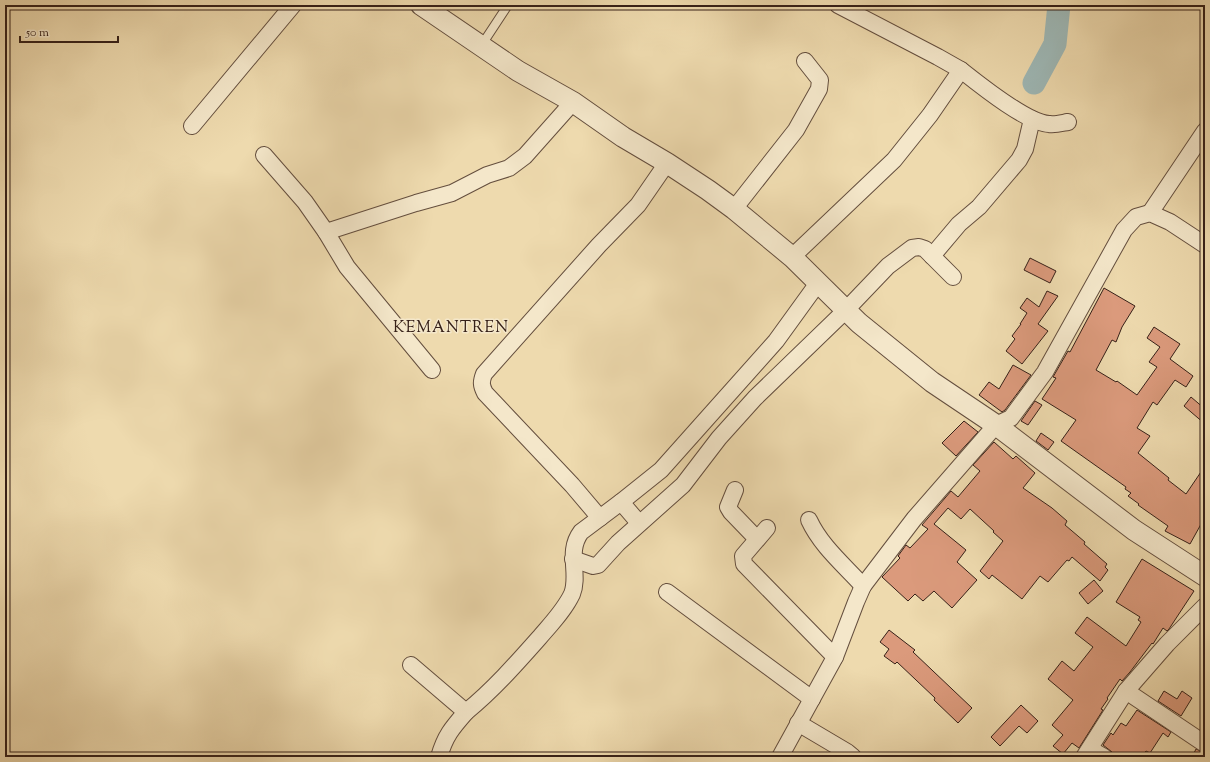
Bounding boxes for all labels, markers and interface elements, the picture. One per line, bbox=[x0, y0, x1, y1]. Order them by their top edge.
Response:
scale bar bbox=[20, 18, 118, 44]
text: 50 m bbox=[25, 24, 49, 42]
district label: KEMANTREN bbox=[393, 317, 509, 340]

